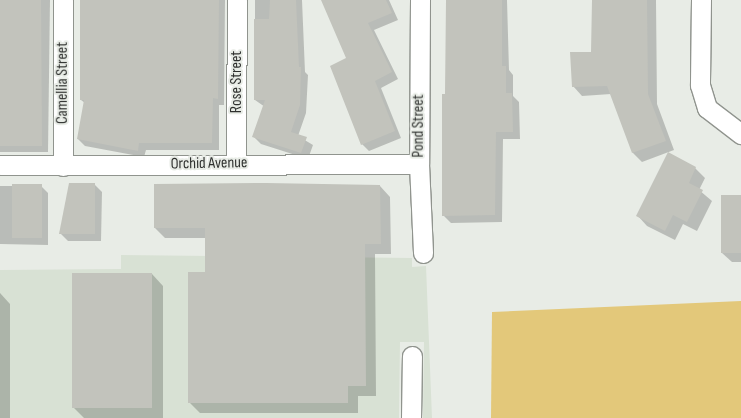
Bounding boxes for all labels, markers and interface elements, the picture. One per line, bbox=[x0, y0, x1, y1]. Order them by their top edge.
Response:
street label: Camellia Street bbox=[53, 42, 73, 124]
street label: Rose Street bbox=[227, 51, 247, 113]
street label: Pond Street bbox=[409, 94, 429, 158]
street label: Orchid Avenue bbox=[170, 154, 248, 174]

